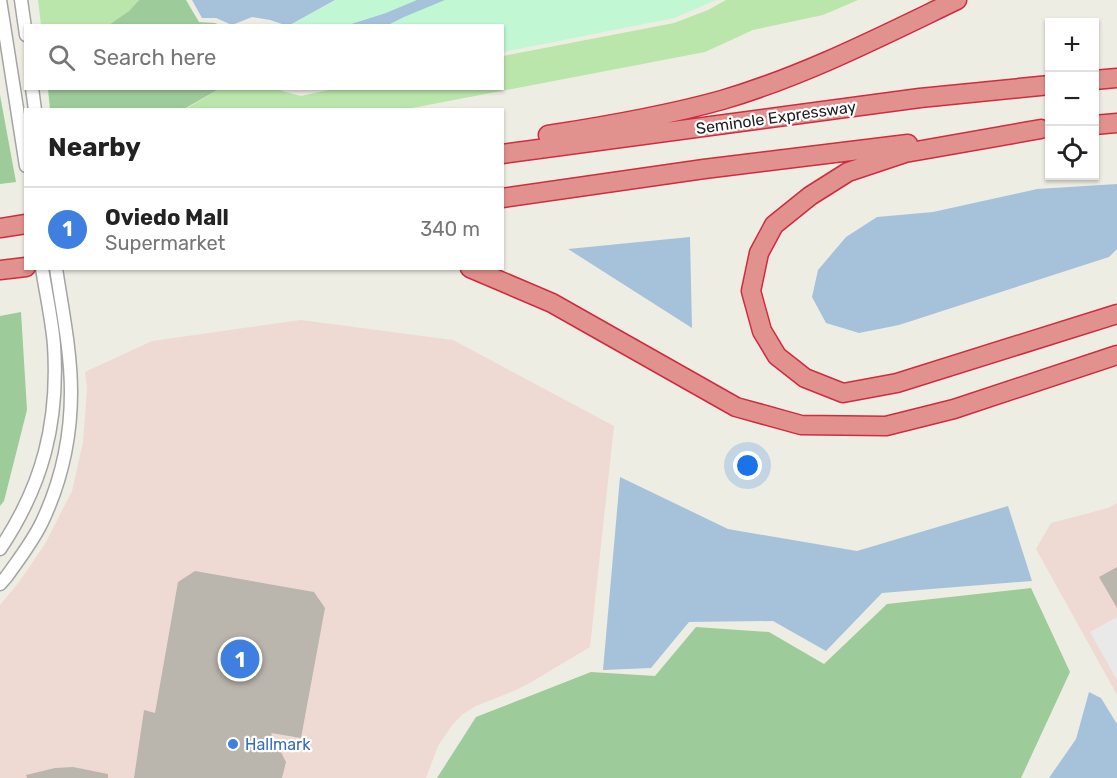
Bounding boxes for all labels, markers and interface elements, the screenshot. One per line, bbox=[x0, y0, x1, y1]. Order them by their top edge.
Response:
map controls bbox=[1045, 18, 1099, 180]
button: + bbox=[1045, 18, 1099, 72]
search box bbox=[24, 24, 504, 90]
icon: search bbox=[45, 41, 78, 74]
text: Search here bbox=[93, 44, 216, 71]
button: − bbox=[1045, 72, 1099, 126]
street label: Seminole Expressway bbox=[695, 97, 858, 138]
button: locate bbox=[1045, 126, 1099, 180]
text: Nearby bbox=[48, 132, 141, 163]
text: Oviedo Mall bbox=[105, 204, 229, 231]
text: 1 bbox=[63, 217, 72, 241]
text: 340 m bbox=[420, 217, 480, 241]
text: Supermarket bbox=[105, 231, 225, 255]
your location bbox=[733, 451, 762, 480]
pin: 1 bbox=[220, 636, 260, 682]
place label: Hallmark bbox=[245, 735, 311, 754]
marker: Hallmark bbox=[226, 737, 240, 751]

